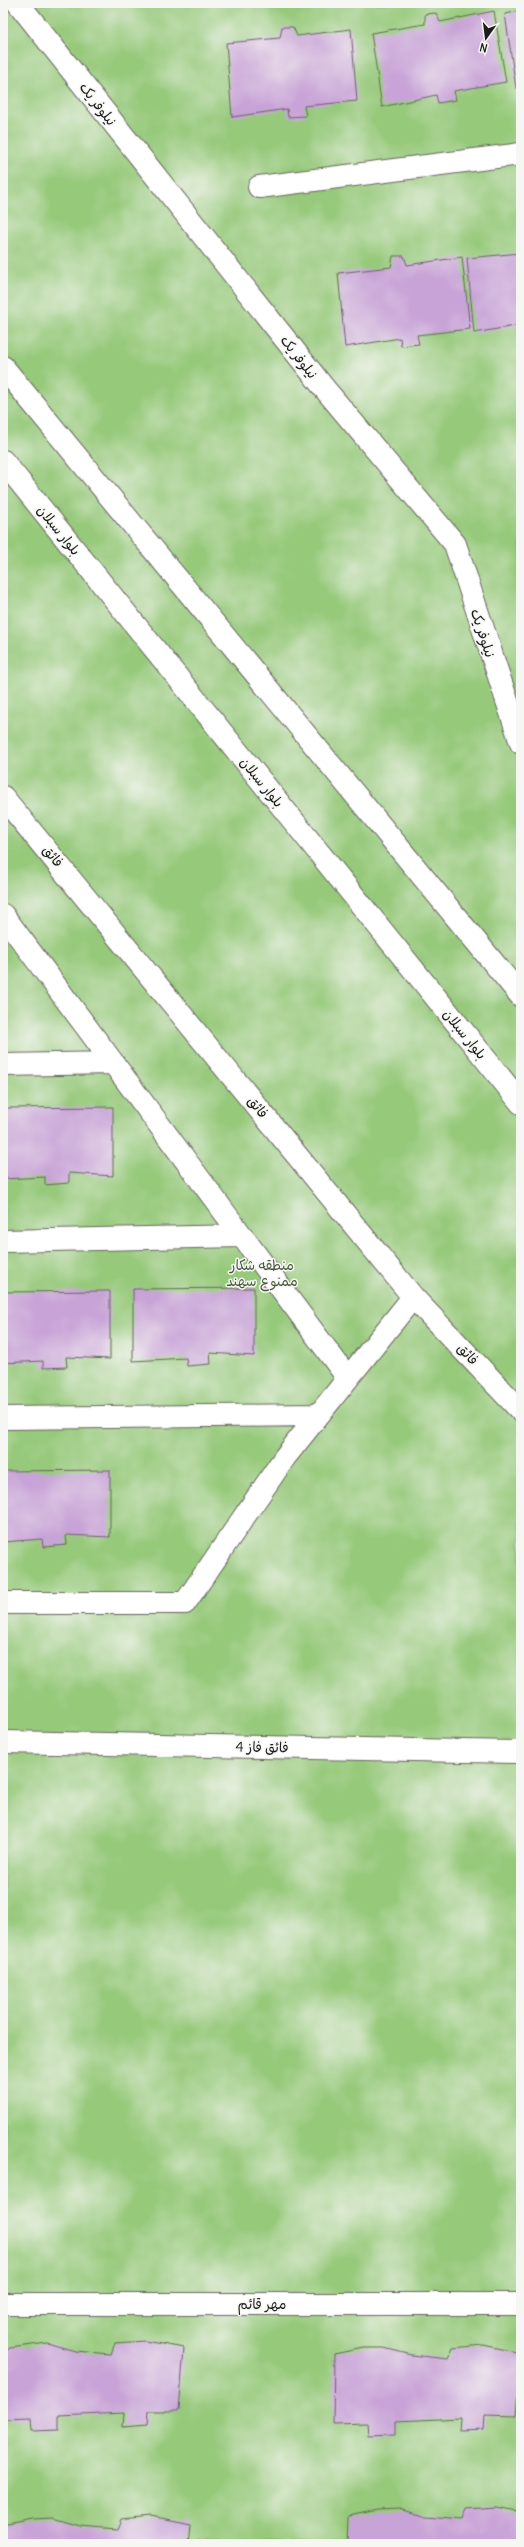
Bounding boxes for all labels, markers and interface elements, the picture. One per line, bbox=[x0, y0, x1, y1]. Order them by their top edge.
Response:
north arrow bbox=[466, 18, 506, 58]
text: N bbox=[478, 40, 489, 55]
street label: نیلوفر یک bbox=[75, 79, 121, 130]
street label: نیلوفر یک bbox=[276, 332, 322, 383]
street label: بلوار سبلان bbox=[33, 501, 85, 559]
street label: نیلوفر یک bbox=[466, 606, 499, 660]
street label: بلوار سبلان bbox=[236, 753, 288, 811]
street label: فائق bbox=[39, 841, 67, 871]
street label: بلوار سبلان bbox=[439, 1005, 491, 1063]
street label: فائق bbox=[244, 1092, 272, 1122]
park label: منطقه شکار ممنوع سهند bbox=[226, 1256, 298, 1292]
street label: فائق bbox=[453, 1339, 483, 1369]
street label: فائق فاز 4 bbox=[235, 1738, 289, 1756]
street label: مهر قائم bbox=[237, 2295, 287, 2315]

